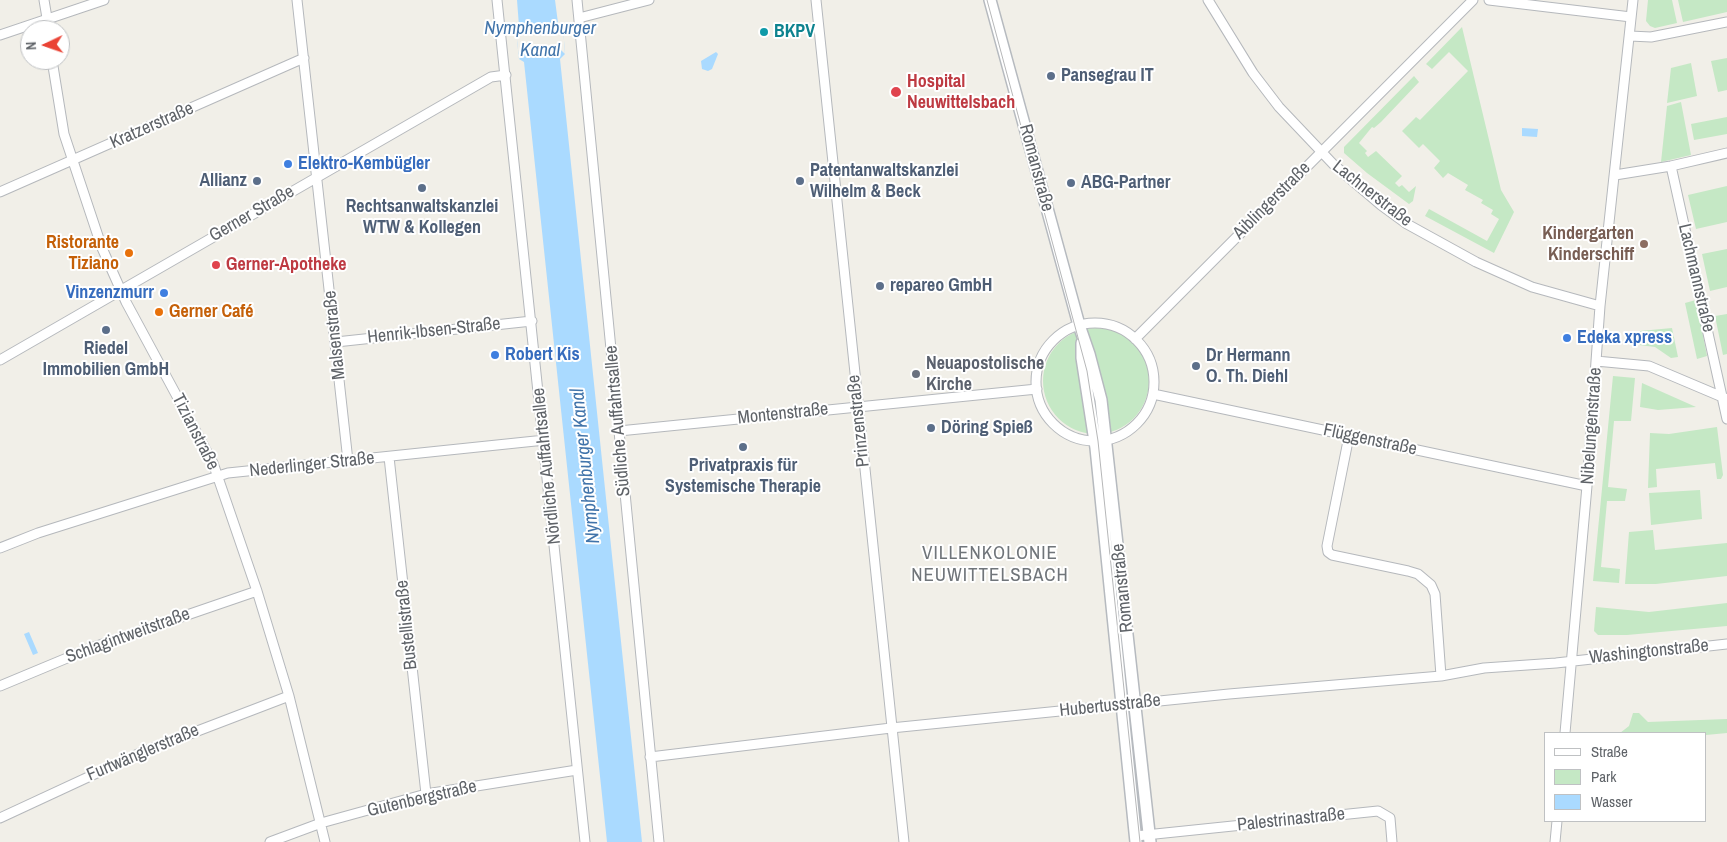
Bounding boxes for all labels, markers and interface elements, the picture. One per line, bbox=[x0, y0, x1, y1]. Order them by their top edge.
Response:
water label: Nymphenburger Kanal bbox=[484, 18, 596, 62]
north arrow bbox=[20, 20, 70, 70]
place label: BKPV bbox=[774, 21, 815, 43]
marker: BKPV bbox=[758, 26, 770, 38]
text: N bbox=[22, 41, 40, 50]
place label: Pansegrau IT bbox=[1061, 65, 1154, 87]
marker: Pansegrau IT bbox=[1045, 70, 1057, 82]
place label: Hospital Neuwittelsbach bbox=[907, 71, 1015, 114]
marker: Hospital Neuwittelsbach bbox=[889, 85, 903, 99]
street label: Kratzerstraße bbox=[107, 98, 197, 154]
street label: Romanstraße bbox=[1014, 122, 1058, 214]
place label: Elektro-Kembügler bbox=[298, 153, 430, 175]
street label: Lachnerstraße bbox=[1328, 156, 1416, 232]
marker: Elektro-Kembügler bbox=[282, 158, 294, 170]
street label: Aiblingerstraße bbox=[1229, 158, 1315, 244]
place label: Patentanwaltskanzlei Wilhelm & Beck bbox=[810, 160, 958, 202]
place label: Allianz bbox=[199, 170, 247, 192]
place label: ABG-Partner bbox=[1081, 172, 1170, 194]
marker: Allianz bbox=[251, 175, 263, 187]
marker: Patentanwaltskanzlei Wilhelm & Beck bbox=[794, 175, 806, 187]
marker: ABG-Partner bbox=[1065, 177, 1077, 189]
street label: Gerner Straße bbox=[206, 181, 298, 247]
marker: Rechtsanwaltskanzlei WTW & Kollegen bbox=[416, 182, 428, 194]
place label: Rechtsanwaltskanzlei WTW & Kollegen bbox=[346, 196, 498, 238]
street label: Lachmannstraße bbox=[1673, 222, 1719, 334]
place label: Kindergarten Kinderschiff bbox=[1542, 223, 1634, 266]
place label: Ristorante Tiziano bbox=[46, 232, 119, 274]
marker: Kindergarten Kinderschiff bbox=[1638, 238, 1650, 250]
marker: Ristorante Tiziano bbox=[123, 247, 135, 259]
place label: Gerner-Apotheke bbox=[226, 254, 347, 276]
marker: Gerner-Apotheke bbox=[210, 259, 222, 271]
place label: repareo GmbH bbox=[890, 275, 993, 297]
marker: repareo GmbH bbox=[874, 280, 886, 292]
place label: Vinzenzmurr bbox=[66, 282, 154, 304]
marker: Vinzenzmurr bbox=[158, 287, 170, 299]
street label: Malsenstraße bbox=[320, 289, 350, 381]
place label: Gerner Café bbox=[169, 301, 253, 323]
marker: Gerner Café bbox=[153, 306, 165, 318]
street label: Henrik-Ibsen-Straße bbox=[366, 313, 502, 349]
marker: Riedel Immobilien GmbH bbox=[100, 324, 112, 336]
place label: Edeka xpress bbox=[1577, 327, 1672, 349]
marker: Edeka xpress bbox=[1561, 332, 1573, 344]
place label: Riedel Immobilien GmbH bbox=[43, 338, 169, 380]
place label: Robert Kis bbox=[505, 344, 580, 366]
street label: Südliche Auffahrtsallee bbox=[601, 345, 635, 497]
place label: Dr Hermann O. Th. Diehl bbox=[1206, 345, 1290, 388]
marker: Robert Kis bbox=[489, 349, 501, 361]
place label: Neuapostolische Kirche bbox=[926, 353, 1044, 396]
marker: Dr Hermann O. Th. Diehl bbox=[1190, 360, 1202, 372]
street label: Nibelungenstraße bbox=[1577, 367, 1607, 485]
marker: Neuapostolische Kirche bbox=[910, 368, 922, 380]
street label: Prinzenstraße bbox=[843, 374, 875, 468]
street label: Nördliche Auffahrtsallee bbox=[528, 387, 566, 545]
water label: Nymphenburger Kanal bbox=[567, 387, 605, 545]
street label: Tizianstraße bbox=[167, 390, 223, 474]
street label: Montenstraße bbox=[737, 398, 829, 430]
place label: Döring Spieß bbox=[941, 417, 1033, 439]
street label: Flüggenstraße bbox=[1321, 420, 1419, 460]
marker: Döring Spieß bbox=[925, 422, 937, 434]
marker: Privatpraxis für Systemische Therapie bbox=[737, 441, 749, 453]
street label: Nederlinger Straße bbox=[248, 448, 376, 482]
place label: Privatpraxis für Systemische Therapie bbox=[665, 455, 821, 498]
street label: Romanstraße bbox=[1108, 542, 1138, 634]
district label: VILLENKOLONIE NEUWITTELSBACH bbox=[909, 543, 1071, 587]
street label: Bustellistraße bbox=[392, 579, 422, 671]
street label: Schlagintweitstraße bbox=[63, 604, 193, 668]
street label: Washingtonstraße bbox=[1588, 635, 1710, 669]
street label: Hubertusstraße bbox=[1058, 690, 1162, 722]
street label: Furtwänglerstraße bbox=[84, 720, 202, 786]
legend bbox=[1544, 732, 1707, 822]
text: Straße bbox=[1591, 741, 1628, 762]
text: Park bbox=[1591, 766, 1616, 787]
street label: Gutenbergstraße bbox=[365, 776, 479, 822]
text: Wasser bbox=[1591, 791, 1632, 812]
street label: Palestrinastraße bbox=[1236, 804, 1346, 836]

